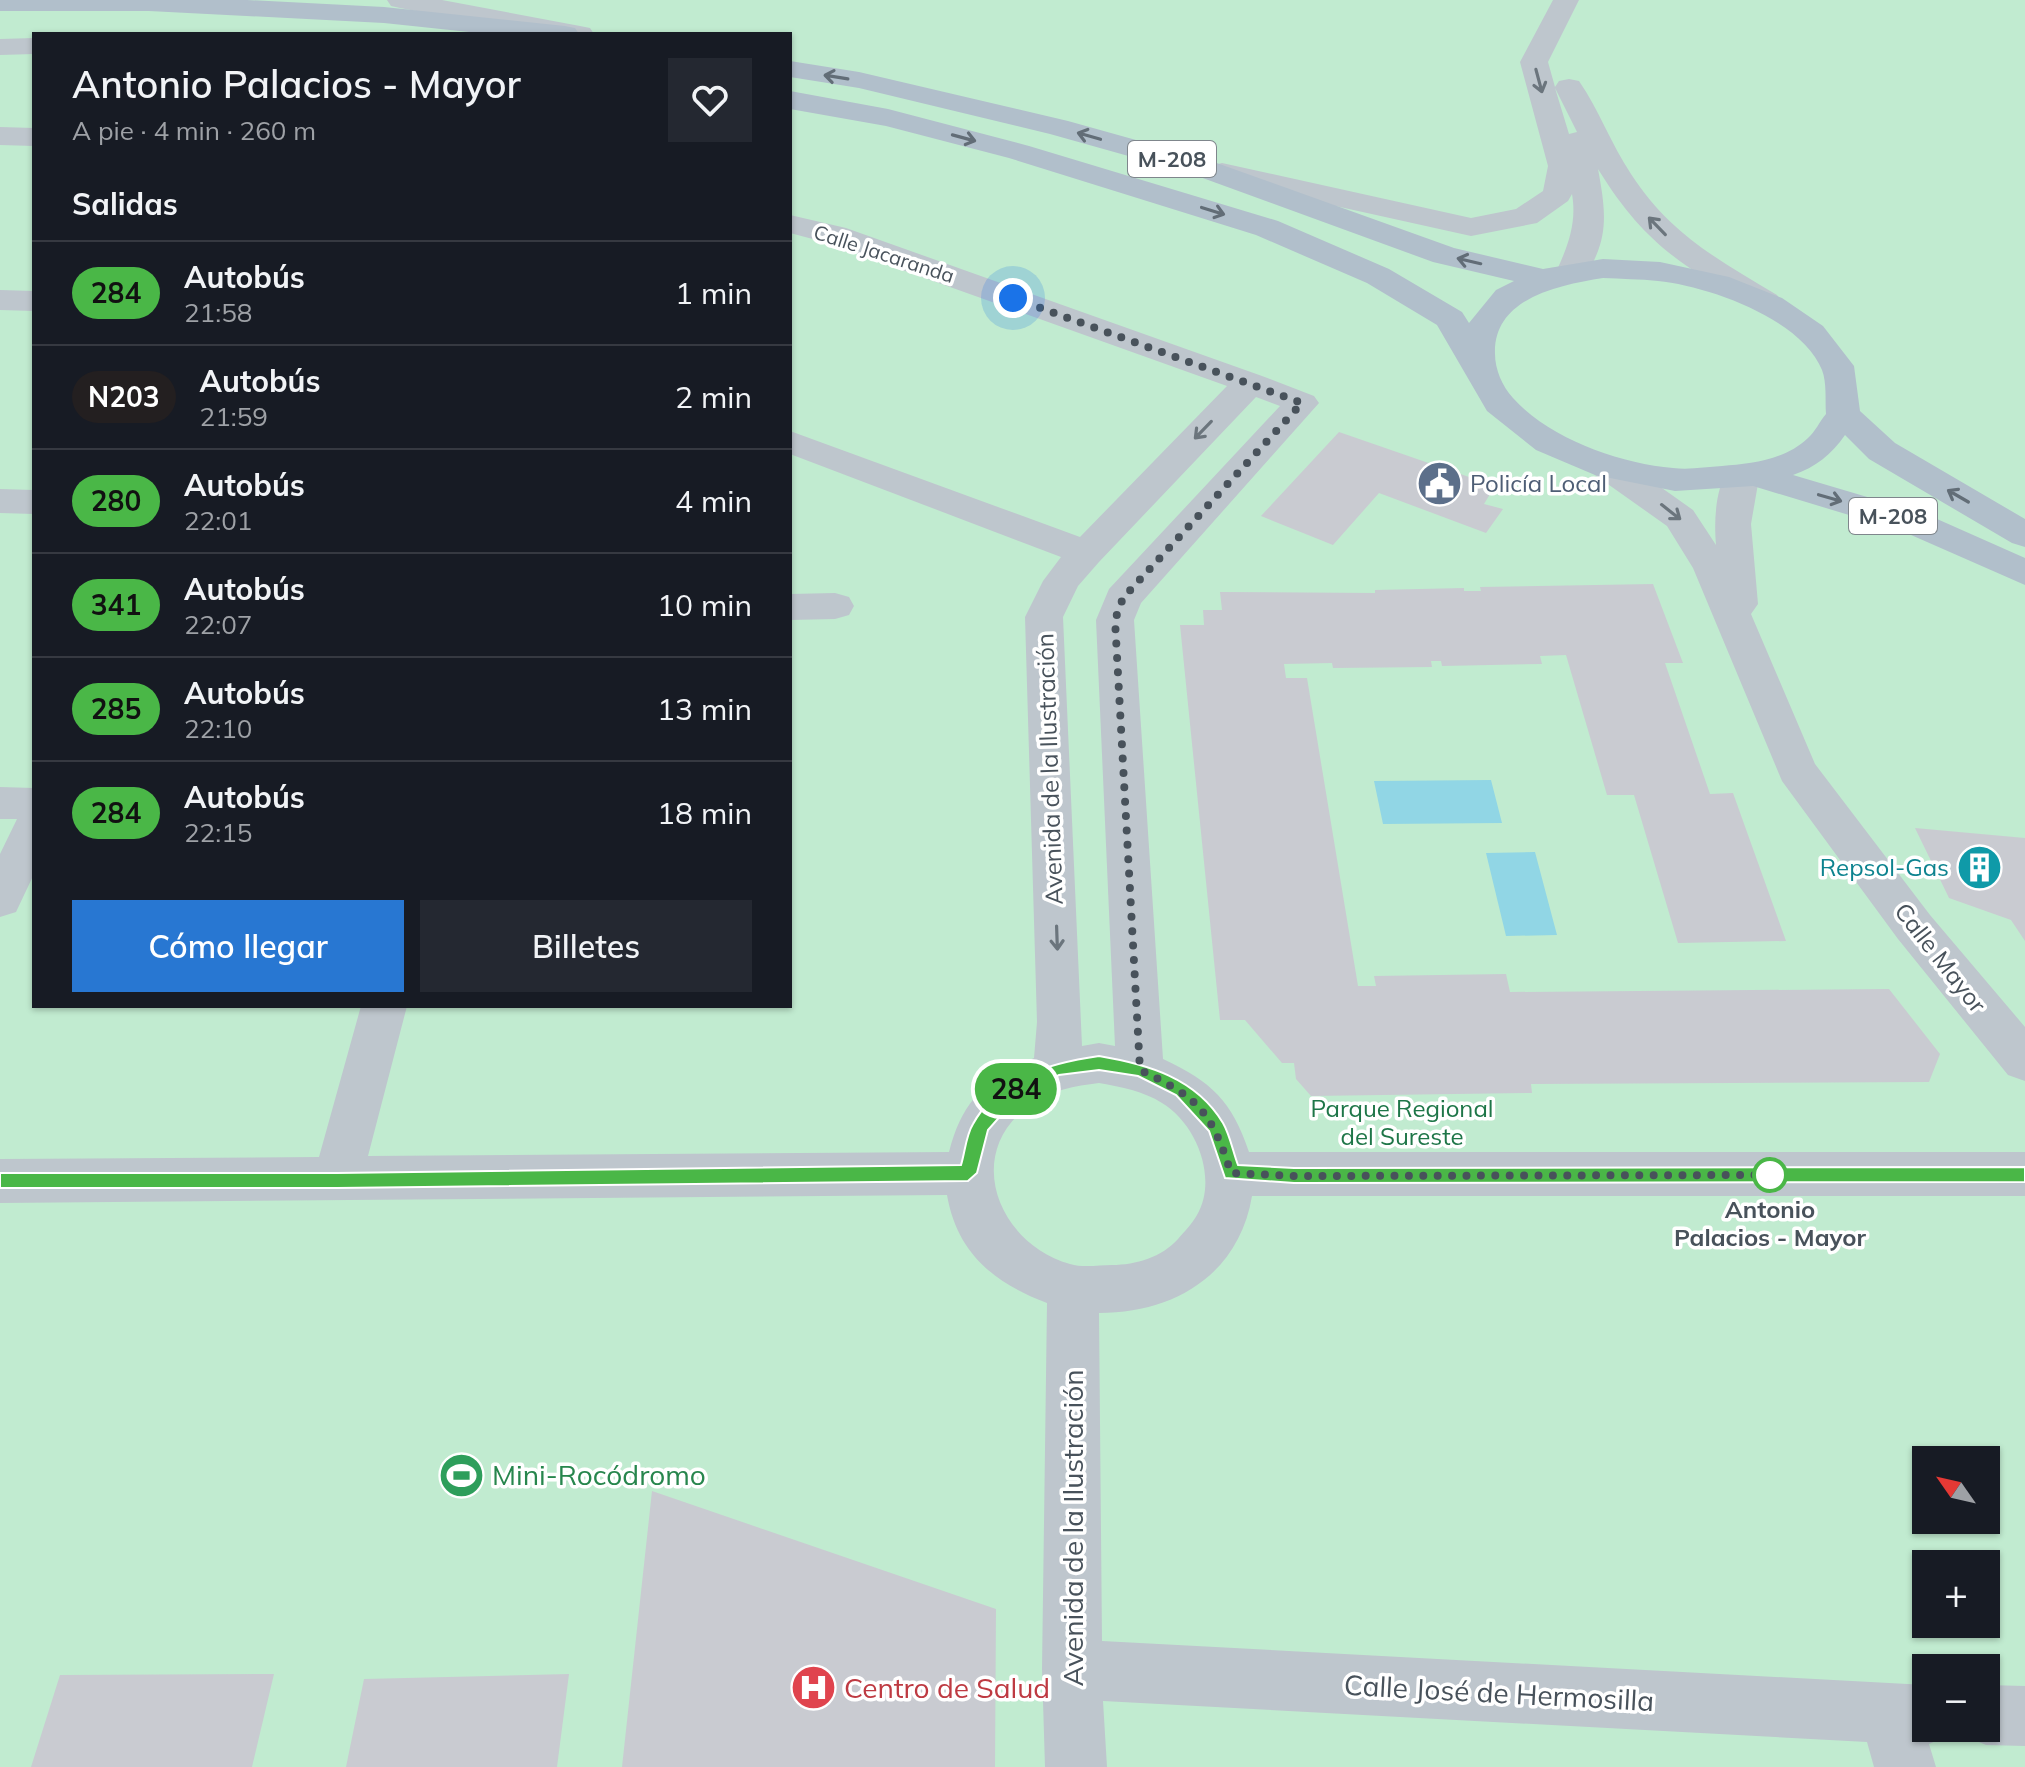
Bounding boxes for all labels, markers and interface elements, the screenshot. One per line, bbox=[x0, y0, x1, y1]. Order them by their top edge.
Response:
button: heart bbox=[668, 58, 752, 142]
text: Antonio Palacios - Mayor bbox=[72, 60, 521, 108]
one-way arrow bbox=[1533, 67, 1548, 93]
one-way arrow bbox=[824, 68, 849, 83]
text: A pie · 4 min · 260 m bbox=[72, 114, 316, 147]
one-way arrow bbox=[1077, 128, 1103, 143]
one-way arrow bbox=[950, 131, 976, 146]
road number: M-208 bbox=[1128, 141, 1216, 177]
text: Salidas bbox=[72, 185, 178, 223]
one-way arrow bbox=[1200, 204, 1226, 219]
one-way arrow bbox=[1648, 217, 1667, 236]
street label: Calle Jacaranda bbox=[811, 219, 958, 288]
one-way arrow bbox=[1456, 253, 1482, 268]
text: Autobús bbox=[184, 258, 305, 296]
text: 1 min bbox=[675, 274, 752, 312]
text: 284 bbox=[91, 275, 141, 310]
your location bbox=[993, 278, 1033, 318]
text: 21:58 bbox=[184, 296, 252, 329]
text: Autobús bbox=[200, 362, 320, 400]
text: 2 min bbox=[675, 378, 752, 416]
text: N203 bbox=[88, 379, 160, 414]
text: 21:59 bbox=[200, 400, 268, 433]
one-way arrow bbox=[1194, 420, 1213, 440]
public building icon: Policía Local bbox=[1415, 460, 1463, 508]
text: Autobús bbox=[184, 466, 305, 504]
place label: Policía Local bbox=[1470, 468, 1607, 498]
text: 4 min bbox=[675, 482, 752, 520]
text: 280 bbox=[91, 483, 141, 518]
one-way arrow bbox=[1947, 487, 1970, 503]
one-way arrow bbox=[1816, 491, 1842, 506]
road number: M-208 bbox=[1849, 498, 1937, 534]
text: 22:01 bbox=[184, 504, 252, 537]
one-way arrow bbox=[1660, 504, 1681, 521]
text: Autobús bbox=[184, 570, 305, 608]
text: 10 min bbox=[657, 586, 752, 624]
text: 341 bbox=[91, 587, 141, 622]
text: 22:07 bbox=[184, 608, 252, 641]
street label: Avenida de la Ilustración bbox=[1029, 633, 1069, 905]
text: Autobús bbox=[184, 674, 305, 712]
text: 13 min bbox=[657, 690, 752, 728]
text: 285 bbox=[91, 691, 141, 726]
text: 22:10 bbox=[184, 712, 252, 745]
text: Autobús bbox=[184, 778, 305, 816]
text: 18 min bbox=[657, 794, 752, 832]
text: 284 bbox=[91, 795, 141, 830]
text: 22:15 bbox=[184, 816, 252, 849]
building icon: Repsol-Gas bbox=[1956, 844, 2004, 892]
place label: Repsol-Gas bbox=[1820, 852, 1949, 882]
street label: Calle Mayor bbox=[1889, 897, 1993, 1018]
button: Cómo llegar bbox=[72, 900, 404, 992]
button: Billetes bbox=[420, 900, 752, 992]
one-way arrow bbox=[1049, 924, 1064, 951]
line badge: 284 bbox=[970, 1063, 1062, 1115]
text: 284 bbox=[991, 1071, 1041, 1106]
park label: Parque Regional del Sureste bbox=[1310, 1093, 1494, 1151]
marker: Antonio Palacios - Mayor bbox=[1753, 1158, 1787, 1192]
place label: Antonio Palacios - Mayor bbox=[1674, 1194, 1866, 1252]
street label: Avenida de la Ilustración bbox=[1055, 1369, 1090, 1687]
north arrow bbox=[1912, 1446, 2000, 1534]
map controls bbox=[1912, 1446, 2000, 1742]
sports icon: Mini-Rocódromo bbox=[437, 1451, 485, 1499]
place label: Mini-Rocódromo bbox=[492, 1457, 706, 1492]
button: + bbox=[1912, 1550, 2000, 1638]
button: − bbox=[1912, 1654, 2000, 1742]
hospital icon: Centro de Salud bbox=[789, 1664, 837, 1712]
street label: Calle José de Hermosilla bbox=[1343, 1667, 1655, 1718]
place label: Centro de Salud bbox=[844, 1670, 1050, 1705]

